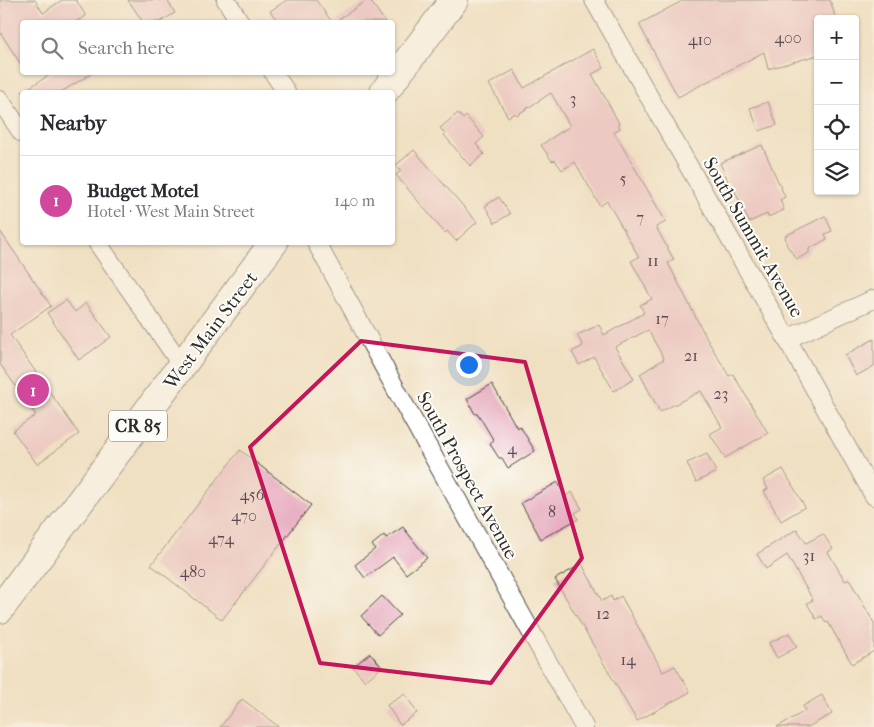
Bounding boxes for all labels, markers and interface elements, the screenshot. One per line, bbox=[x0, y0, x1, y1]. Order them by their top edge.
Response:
map controls bbox=[814, 15, 859, 195]
button: + bbox=[814, 15, 859, 60]
search box bbox=[20, 20, 395, 75]
house number: 400 bbox=[774, 28, 802, 47]
house number: 410 bbox=[688, 30, 712, 49]
icon: search bbox=[38, 34, 66, 62]
text: Search here bbox=[78, 37, 174, 59]
button: − bbox=[814, 60, 859, 105]
house number: 3 bbox=[570, 89, 576, 108]
button: locate bbox=[814, 105, 859, 150]
text: Nearby bbox=[40, 111, 106, 135]
button: layers bbox=[814, 150, 859, 195]
street label: South Summit Avenue bbox=[698, 154, 808, 321]
house number: 5 bbox=[620, 169, 627, 188]
text: Budget Motel bbox=[87, 180, 199, 202]
text: 1 bbox=[53, 191, 59, 210]
text: 140 m bbox=[334, 191, 375, 210]
text: Hotel · West Main Street bbox=[87, 202, 255, 221]
house number: 7 bbox=[636, 208, 644, 227]
house number: 11 bbox=[647, 251, 659, 270]
street label: West Main Street bbox=[159, 267, 262, 395]
house number: 17 bbox=[655, 309, 669, 328]
house number: 21 bbox=[684, 346, 698, 365]
your location bbox=[456, 352, 482, 378]
pin: 1 bbox=[17, 371, 49, 409]
house number: 23 bbox=[714, 384, 728, 403]
street label: South Prospect Avenue bbox=[412, 388, 522, 563]
road number: CR 85 bbox=[109, 411, 167, 442]
house number: 4 bbox=[507, 439, 517, 458]
house number: 456 bbox=[240, 485, 265, 504]
house number: 8 bbox=[548, 502, 556, 521]
house number: 470 bbox=[231, 506, 257, 525]
house number: 474 bbox=[208, 529, 234, 548]
house number: 31 bbox=[803, 546, 815, 565]
house number: 480 bbox=[180, 562, 206, 581]
house number: 12 bbox=[596, 604, 610, 623]
house number: 14 bbox=[620, 650, 636, 669]

